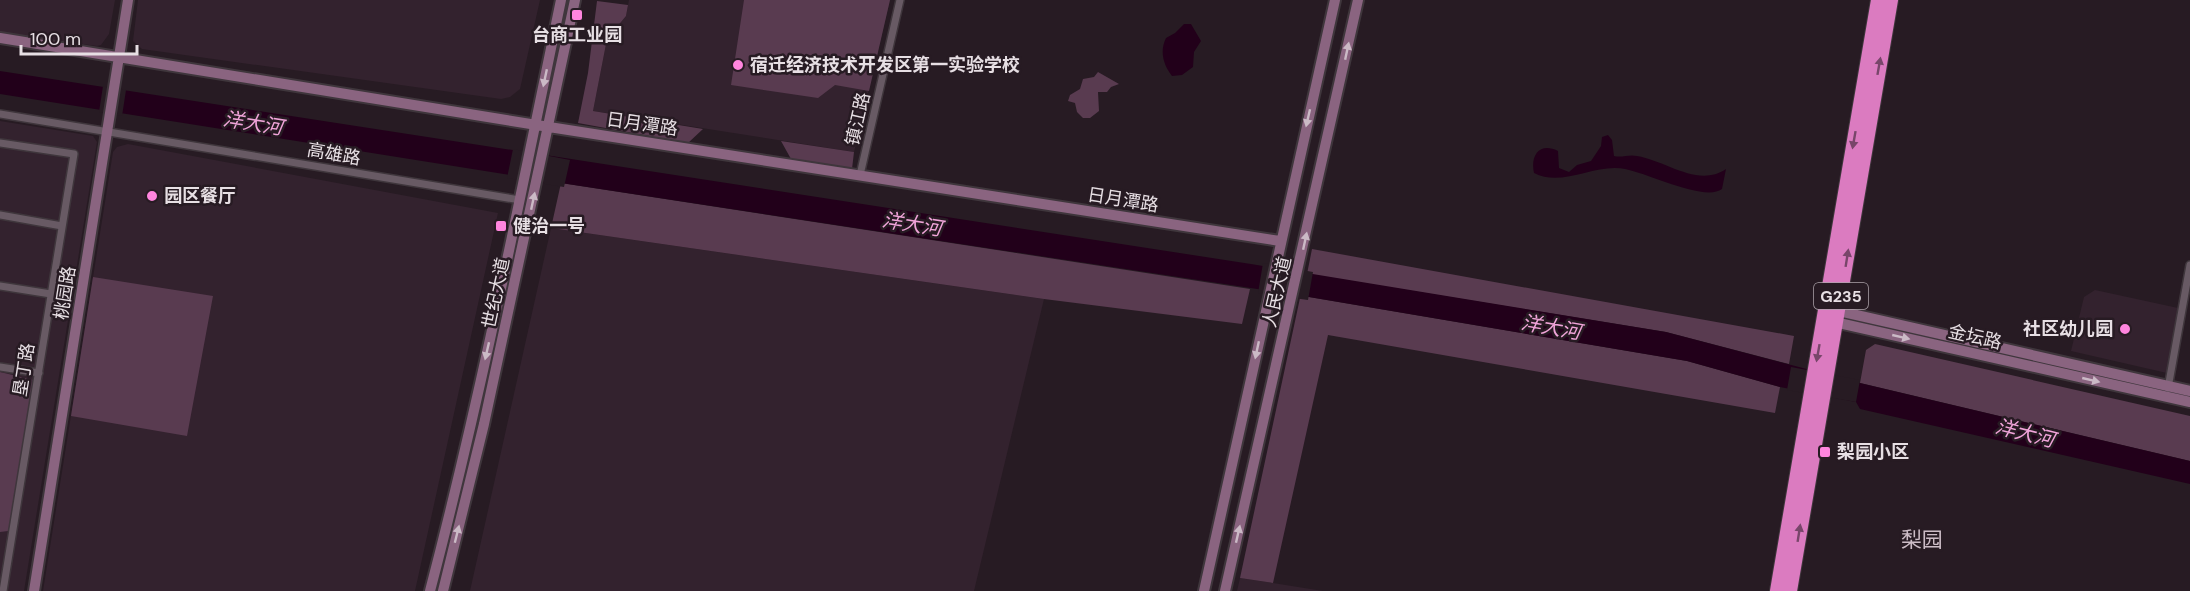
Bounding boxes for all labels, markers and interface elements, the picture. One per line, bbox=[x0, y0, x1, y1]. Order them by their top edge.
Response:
marker: 台商工业园 bbox=[570, 8, 584, 22]
scale bar bbox=[21, 18, 136, 56]
place label: 台商工业园 bbox=[532, 23, 622, 47]
text: 100 m bbox=[30, 27, 81, 51]
one-way arrow bbox=[1343, 41, 1352, 60]
place label: 宿迁经济技术开发区第一实验学校 bbox=[750, 53, 1020, 77]
one-way arrow bbox=[1875, 56, 1884, 75]
marker: 宿迁经济技术开发区第一实验学校 bbox=[731, 58, 745, 72]
one-way arrow bbox=[540, 69, 549, 88]
street label: 镇江路 bbox=[840, 90, 876, 148]
water label: 洋大河 bbox=[221, 105, 289, 141]
street label: 日月潭路 bbox=[605, 107, 679, 141]
one-way arrow bbox=[1303, 109, 1313, 128]
one-way arrow bbox=[1849, 131, 1858, 150]
street label: 高雄路 bbox=[305, 137, 363, 171]
street label: 日月潭路 bbox=[1086, 183, 1160, 217]
place label: 园区餐厅 bbox=[164, 184, 236, 208]
marker: 园区餐厅 bbox=[145, 189, 159, 203]
one-way arrow bbox=[529, 191, 538, 210]
water label: 洋大河 bbox=[880, 206, 948, 242]
place label: 健治一号 bbox=[513, 214, 585, 238]
marker: 健治一号 bbox=[494, 219, 508, 233]
one-way arrow bbox=[1300, 232, 1310, 251]
one-way arrow bbox=[1843, 249, 1852, 268]
street label: 人民大道 bbox=[1257, 254, 1297, 330]
street label: 世纪大道 bbox=[477, 255, 515, 331]
street label: 桃园路 bbox=[49, 264, 81, 322]
road number: G235 bbox=[1814, 283, 1868, 309]
water label: 洋大河 bbox=[1519, 309, 1587, 346]
place label: 社区幼儿园 bbox=[2023, 317, 2113, 341]
street label: 金坛路 bbox=[1946, 319, 2004, 355]
marker: 社区幼儿园 bbox=[2118, 322, 2132, 336]
one-way arrow bbox=[1892, 333, 1910, 343]
street label: 垦丁路 bbox=[8, 341, 40, 399]
one-way arrow bbox=[482, 341, 491, 360]
one-way arrow bbox=[1252, 341, 1261, 360]
one-way arrow bbox=[1813, 344, 1822, 363]
one-way arrow bbox=[2082, 375, 2101, 385]
water label: 洋大河 bbox=[1993, 413, 2061, 454]
place label: 梨园小区 bbox=[1837, 440, 1909, 464]
marker: 梨园小区 bbox=[1818, 445, 1832, 459]
one-way arrow bbox=[1795, 524, 1804, 543]
one-way arrow bbox=[452, 525, 462, 543]
one-way arrow bbox=[1234, 525, 1244, 543]
district label: 梨园 bbox=[1901, 526, 1943, 554]

